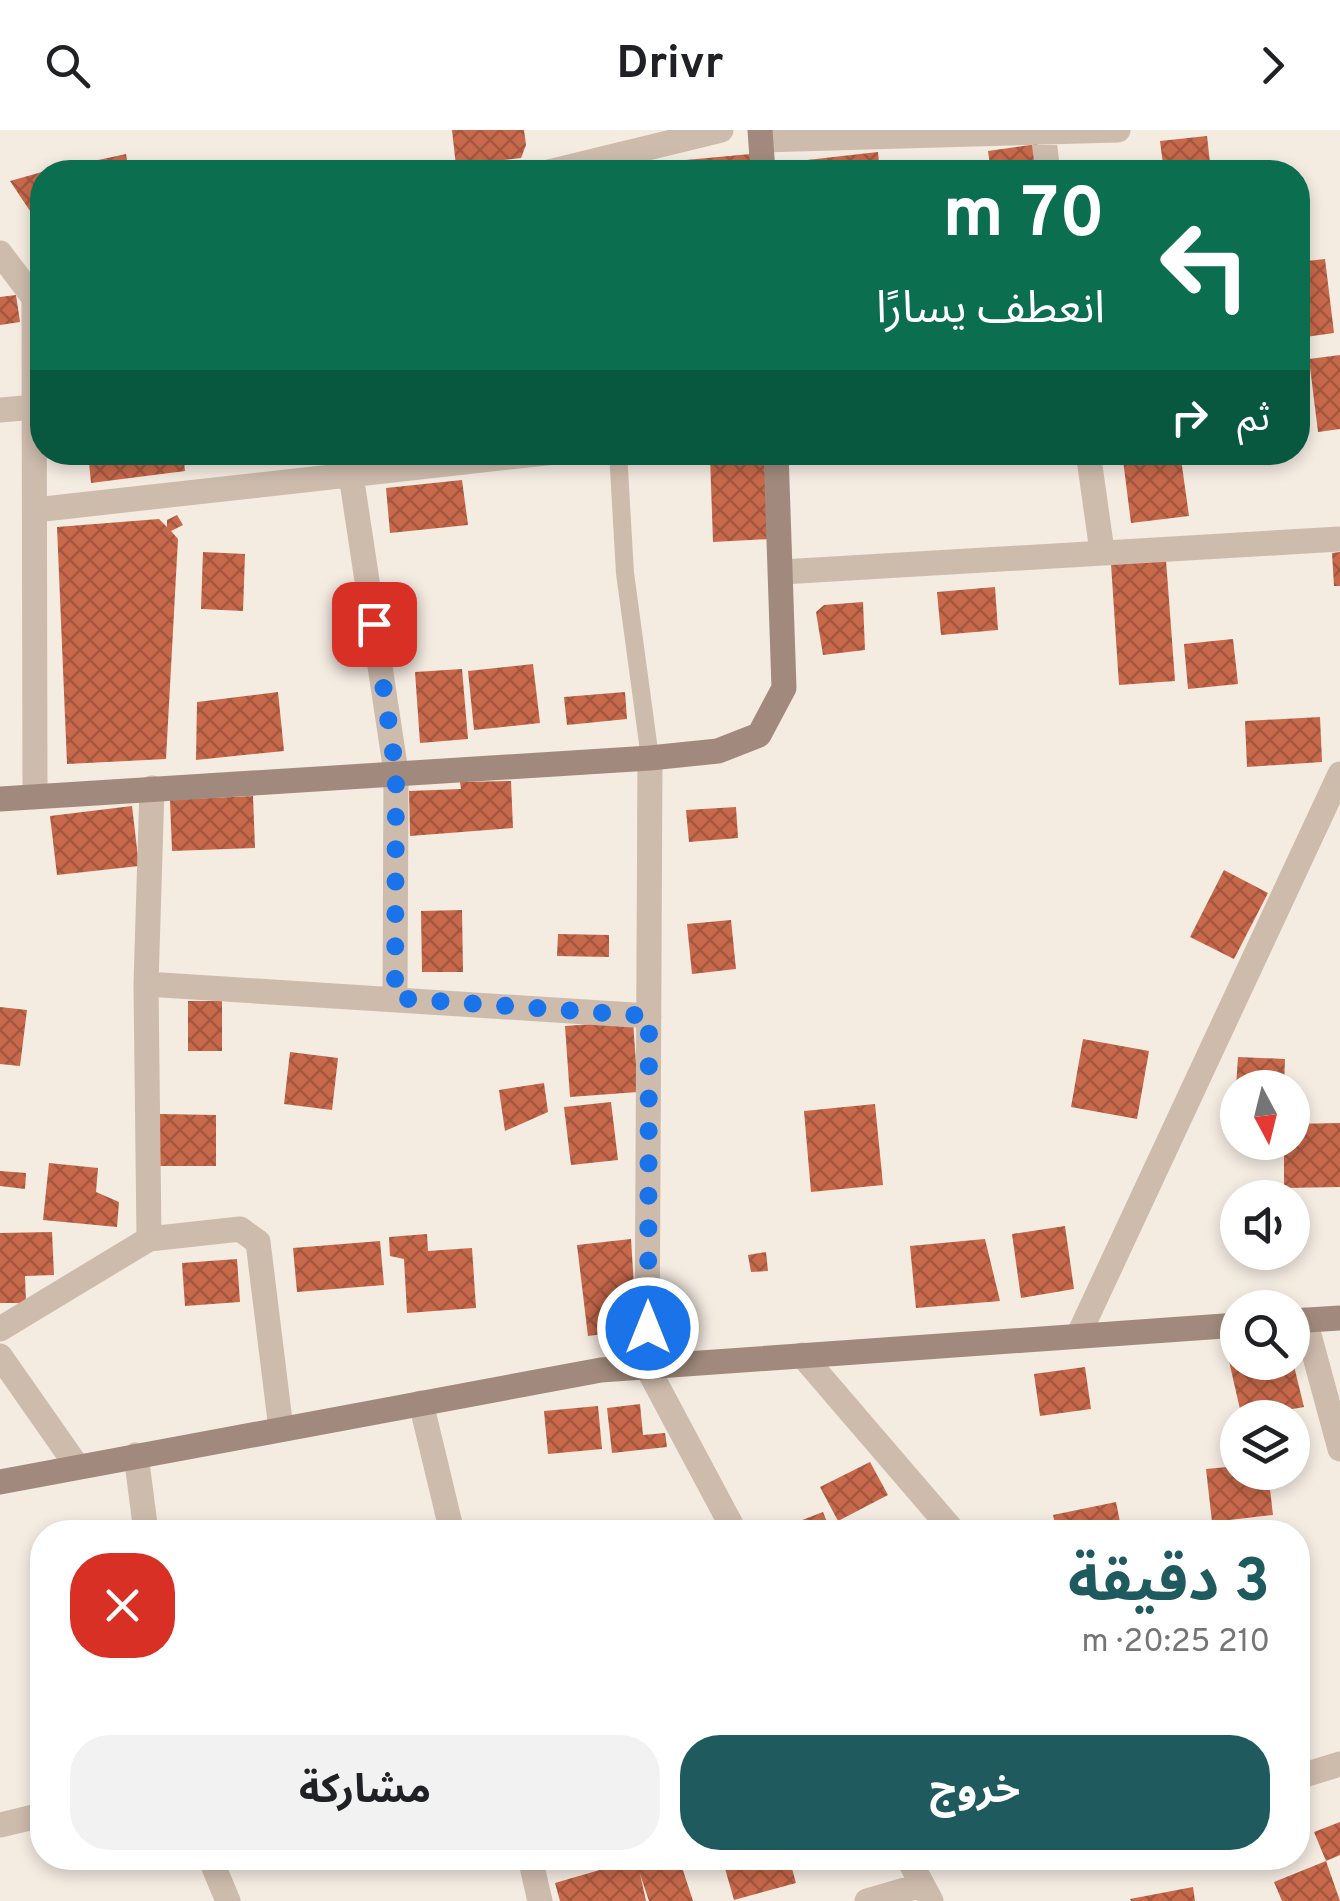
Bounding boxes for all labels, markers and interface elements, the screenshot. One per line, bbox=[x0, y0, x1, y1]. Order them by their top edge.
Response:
text: Drivr bbox=[616, 37, 724, 94]
icon: search bbox=[40, 38, 95, 93]
icon: forward bbox=[1245, 38, 1300, 93]
text: 70 m bbox=[942, 173, 1105, 262]
icon: left bbox=[1140, 200, 1270, 330]
text: انعطف يسارًا bbox=[876, 282, 1105, 339]
icon: right bbox=[1162, 390, 1217, 445]
text: ثم bbox=[1237, 396, 1270, 445]
pin bbox=[332, 582, 417, 667]
icon: arrive bbox=[347, 597, 402, 652]
north arrow bbox=[1220, 1070, 1310, 1160]
map controls bbox=[1220, 1070, 1310, 1490]
button: sound bbox=[1220, 1180, 1310, 1270]
position arrow bbox=[596, 1276, 700, 1380]
button: search bbox=[1220, 1290, 1310, 1380]
button: layers bbox=[1220, 1400, 1310, 1490]
text: 3 دقيقة bbox=[1068, 1547, 1270, 1623]
button: close bbox=[70, 1553, 175, 1658]
text: 210 m · 20:25 bbox=[1081, 1623, 1270, 1663]
button: مشاركة bbox=[70, 1735, 660, 1850]
button: خروج bbox=[680, 1735, 1270, 1850]

